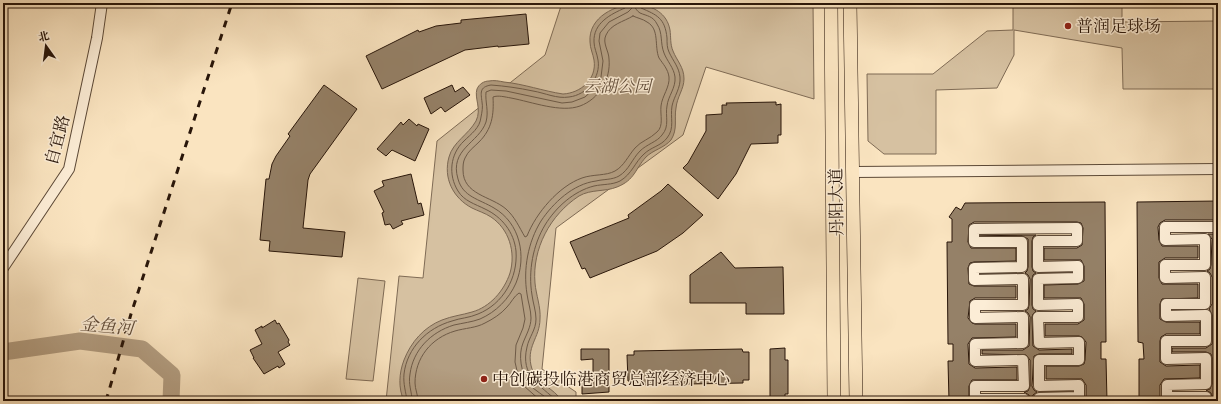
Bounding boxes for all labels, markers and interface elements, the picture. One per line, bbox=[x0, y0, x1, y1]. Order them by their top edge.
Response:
place label: 普润足球场 bbox=[1076, 15, 1161, 38]
marker: 普润足球场 bbox=[1063, 21, 1073, 31]
north arrow bbox=[26, 26, 66, 66]
text: 北 bbox=[37, 28, 51, 45]
park label: 云湖公园 bbox=[583, 75, 654, 98]
street label: 自宜路 bbox=[40, 113, 75, 168]
street label: 丹阳大道 bbox=[824, 168, 849, 236]
water label: 金鱼河 bbox=[79, 312, 138, 342]
place label: 中创碳投临港商贸总部经济中心 bbox=[492, 368, 730, 391]
marker: 中创碳投临港商贸总部经济中心 bbox=[479, 374, 489, 384]

